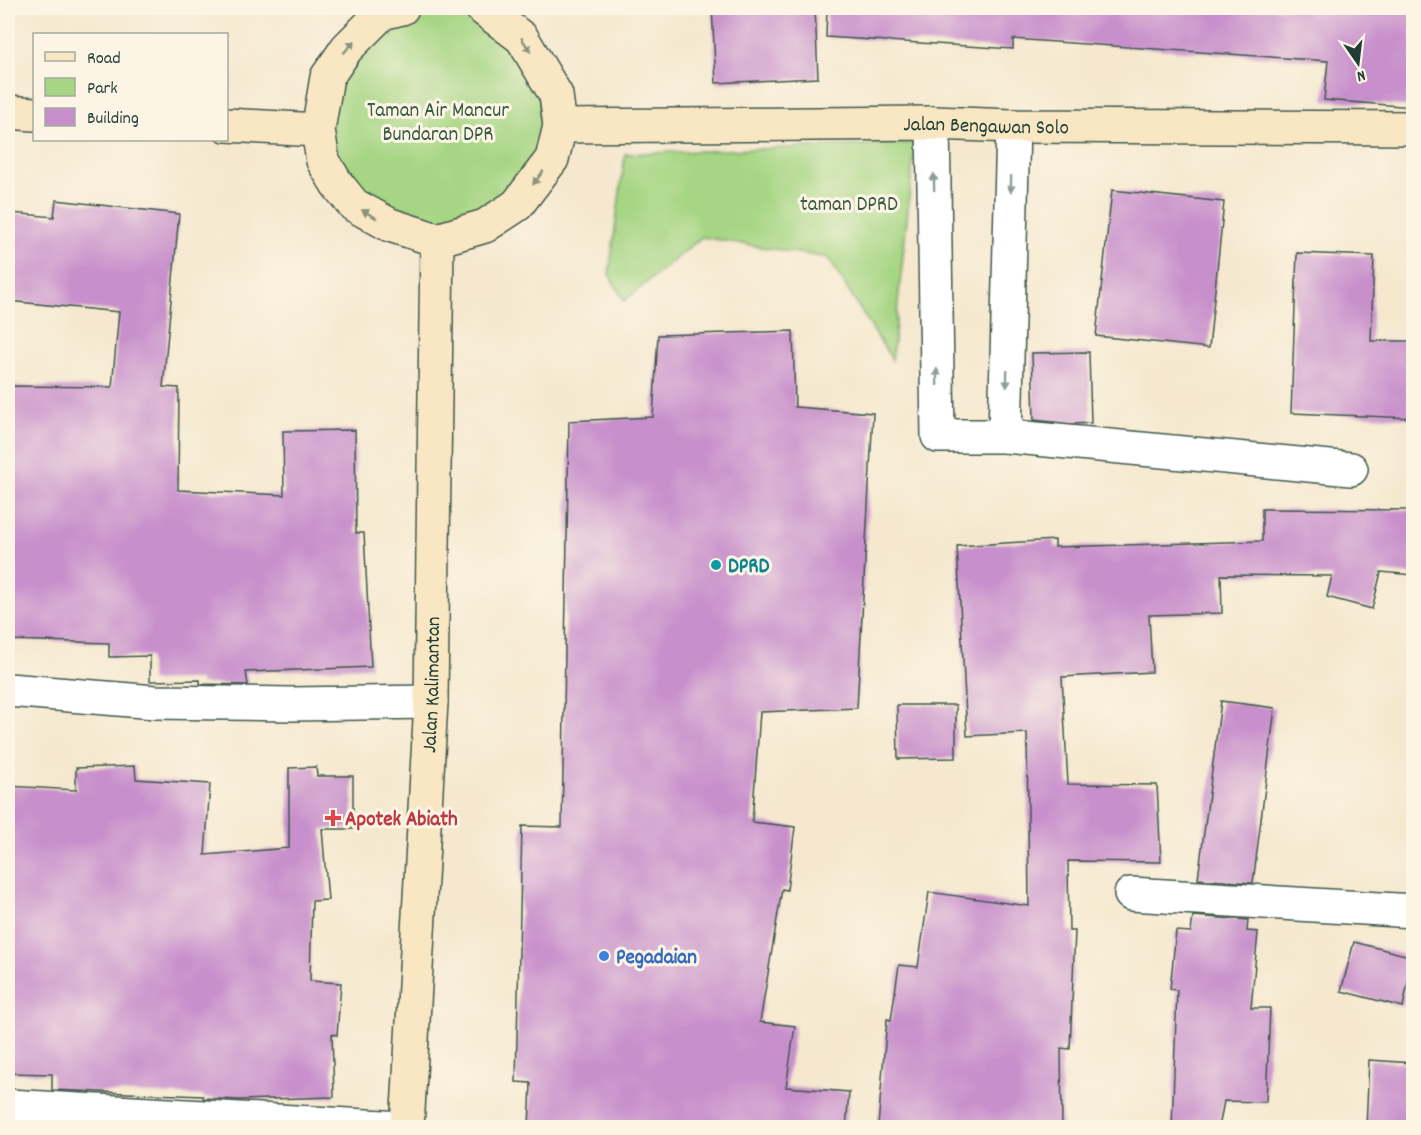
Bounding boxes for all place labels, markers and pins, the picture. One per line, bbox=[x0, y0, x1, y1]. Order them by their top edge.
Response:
place label: DPRD bbox=[728, 553, 770, 583]
marker: DPRD bbox=[709, 558, 723, 572]
place label: Apotek Abiath bbox=[345, 806, 458, 836]
marker: Apotek Abiath bbox=[326, 811, 340, 825]
place label: Pegadaian bbox=[616, 944, 697, 974]
marker: Pegadaian bbox=[597, 949, 611, 963]

